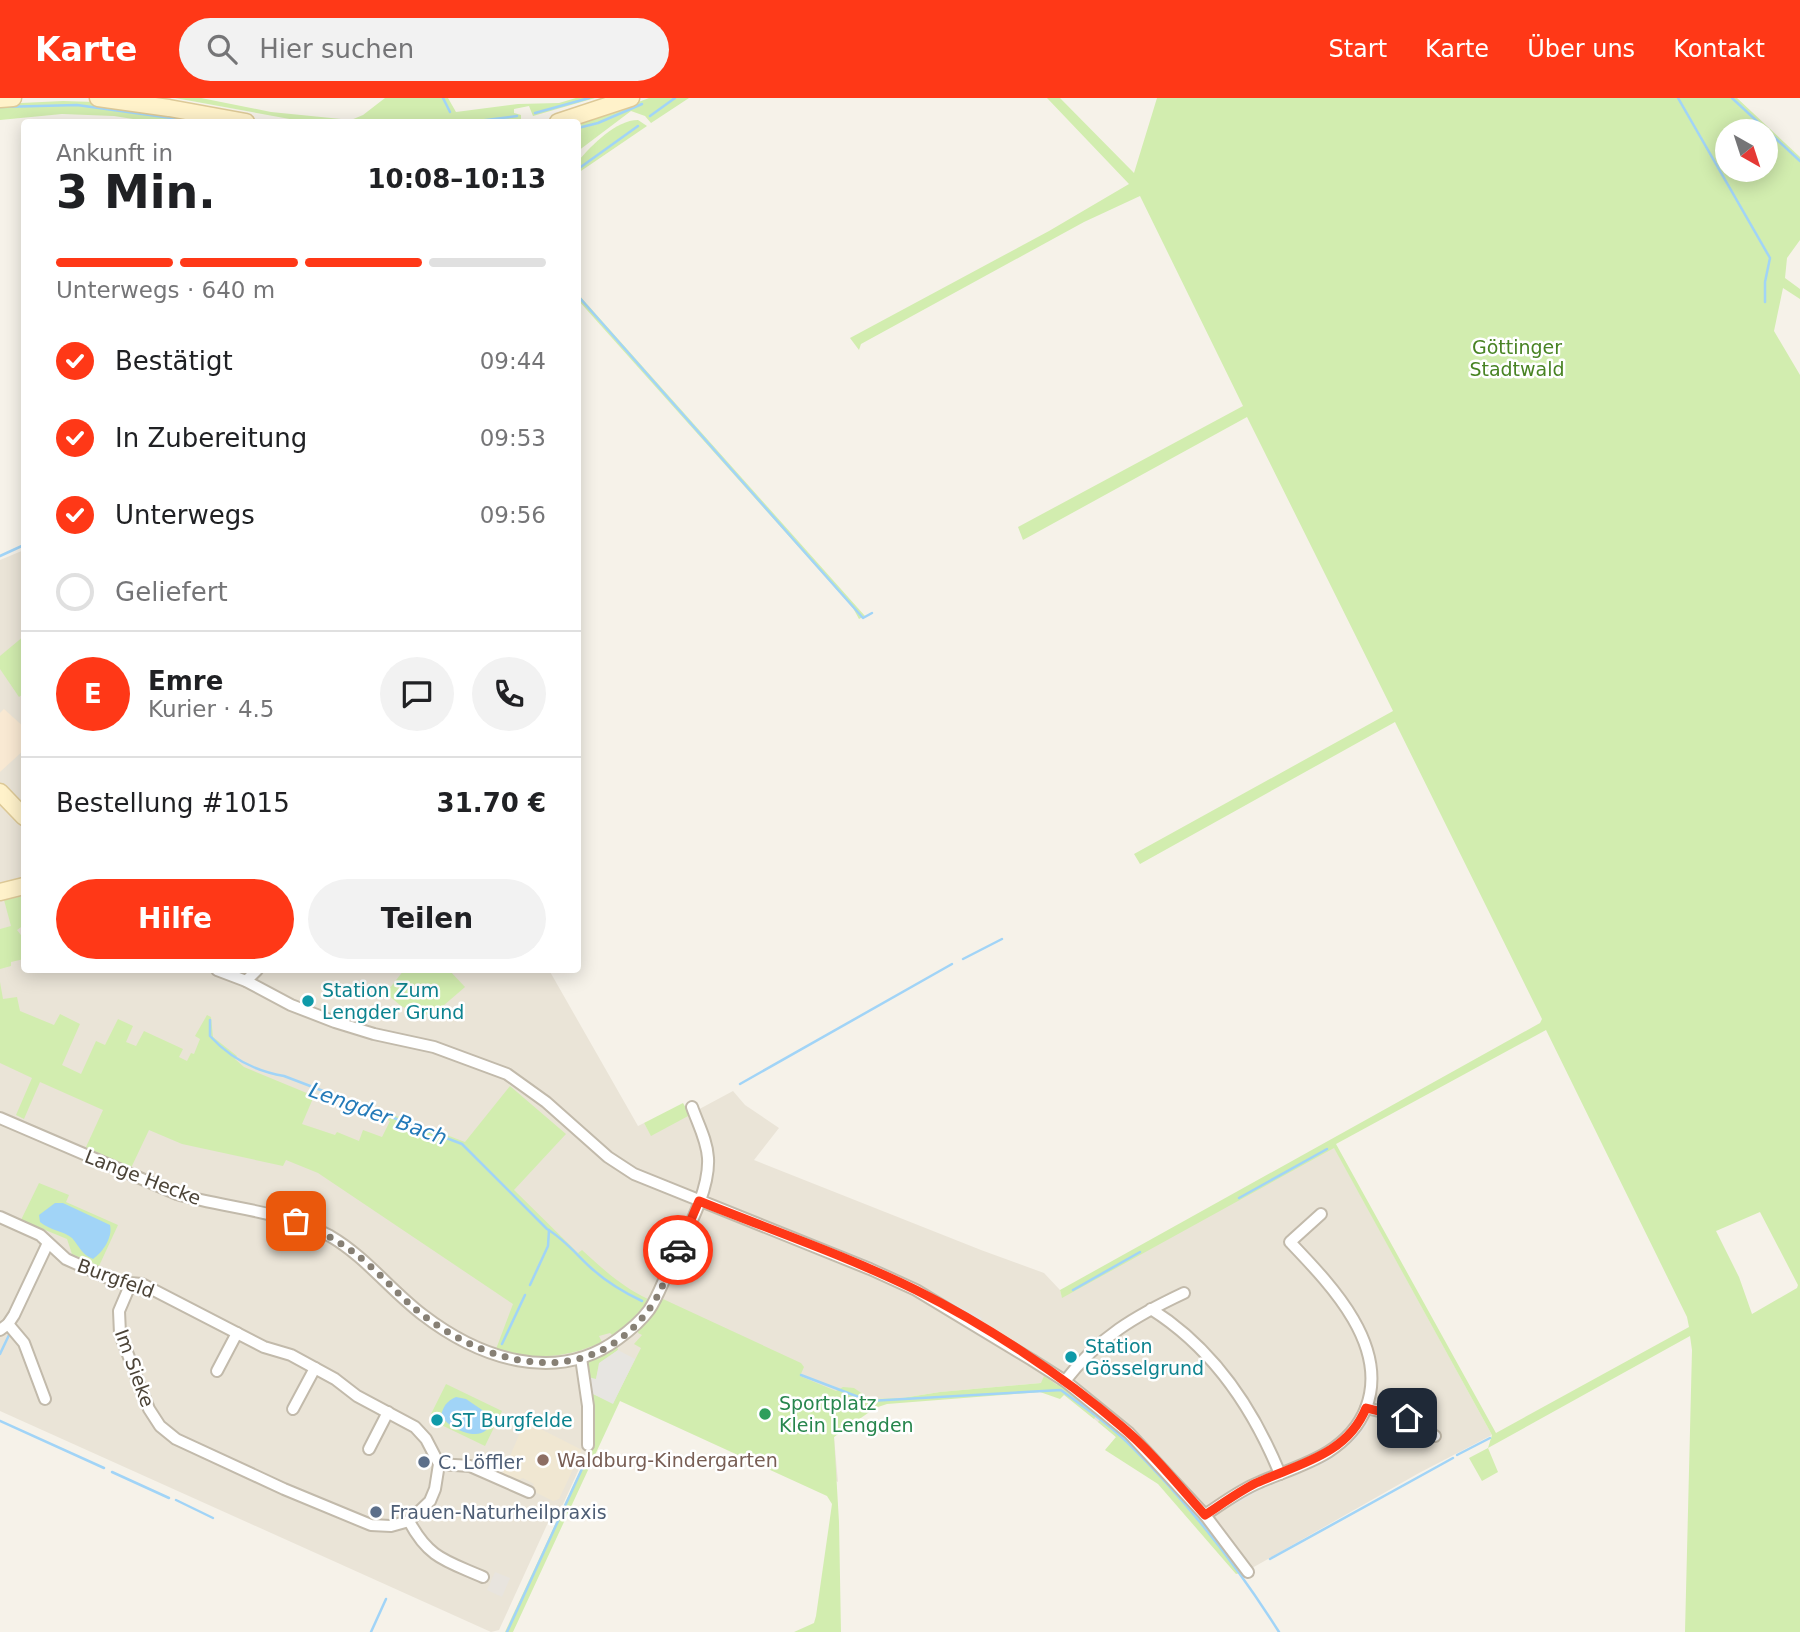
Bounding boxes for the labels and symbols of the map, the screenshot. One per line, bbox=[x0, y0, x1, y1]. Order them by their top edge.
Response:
north arrow bbox=[1715, 119, 1778, 182]
park label: Göttinger Stadtwald bbox=[1469, 336, 1565, 380]
place label: Station Zum Lengder Grund bbox=[322, 979, 464, 1023]
marker: Station Zum Lengder Grund bbox=[300, 993, 316, 1009]
water label: Lengder Bach bbox=[306, 1078, 450, 1150]
street label: Lange Hecke bbox=[82, 1145, 204, 1209]
pin bbox=[266, 1191, 326, 1251]
courier bbox=[643, 1215, 713, 1285]
street label: Burgfeld bbox=[74, 1254, 158, 1302]
street label: Im Sieke bbox=[111, 1326, 159, 1410]
place label: Station Gösselgrund bbox=[1085, 1335, 1204, 1379]
marker: Station Gösselgrund bbox=[1063, 1349, 1079, 1365]
pin bbox=[1377, 1388, 1437, 1448]
place label: Sportplatz Klein Lengden bbox=[779, 1392, 914, 1436]
marker: Sportplatz Klein Lengden bbox=[757, 1406, 773, 1422]
place label: ST Burgfelde bbox=[451, 1409, 573, 1431]
marker: ST Burgfelde bbox=[429, 1412, 445, 1428]
place label: Waldburg-Kindergarten bbox=[557, 1449, 778, 1471]
place label: C. Löffler bbox=[438, 1451, 523, 1473]
marker: Waldburg-Kindergarten bbox=[535, 1452, 551, 1468]
marker: C. Löffler bbox=[416, 1454, 432, 1470]
place label: Frauen-Naturheilpraxis bbox=[390, 1501, 607, 1523]
marker: Frauen-Naturheilpraxis bbox=[368, 1504, 384, 1520]

